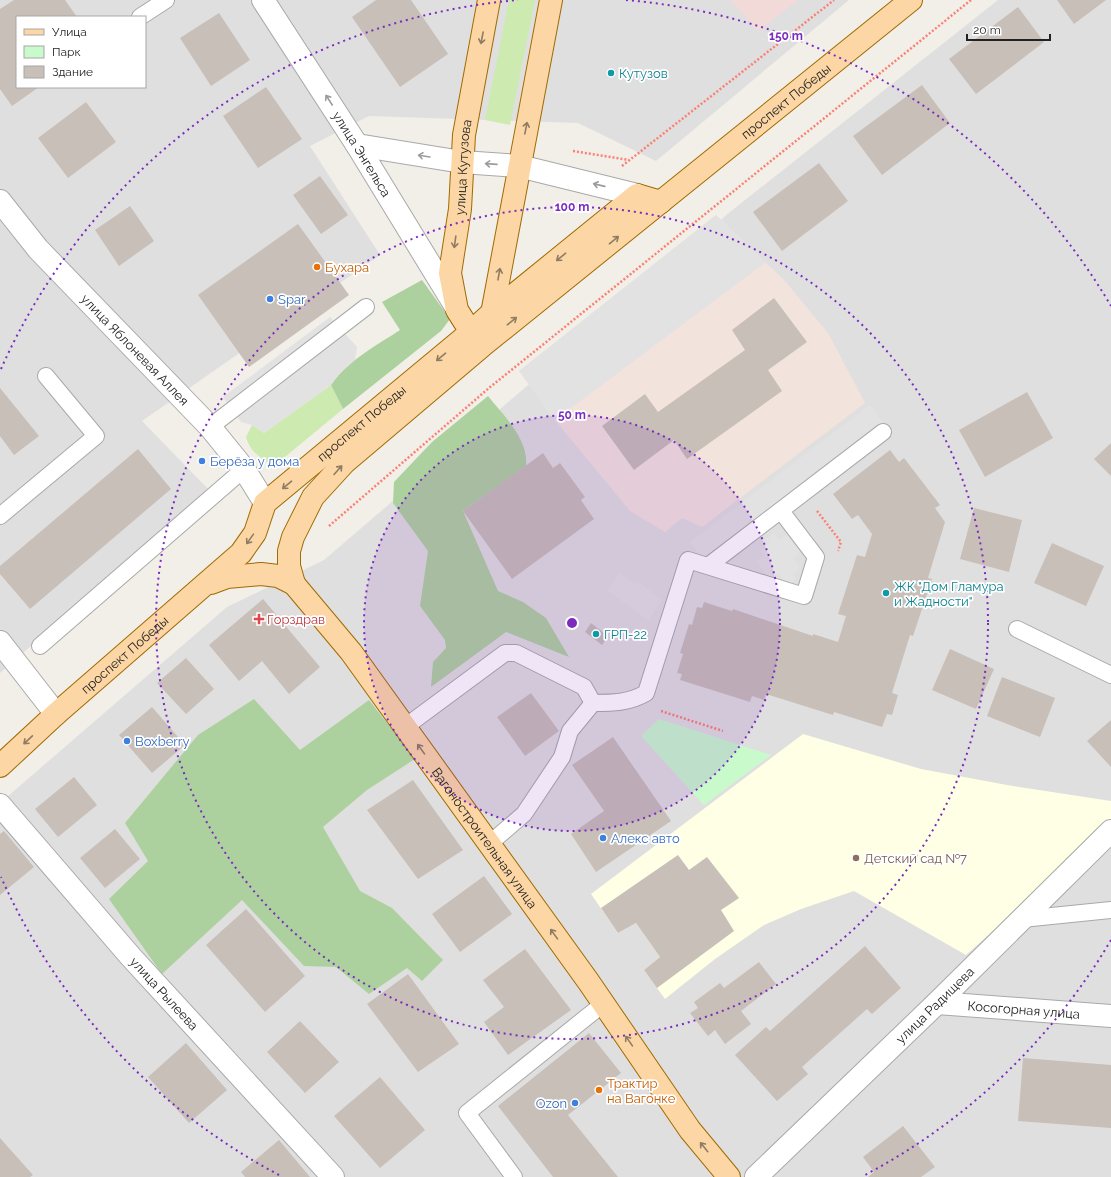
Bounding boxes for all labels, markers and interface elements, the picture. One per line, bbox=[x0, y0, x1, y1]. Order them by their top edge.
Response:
legend bbox=[16, 16, 146, 88]
scale bar bbox=[967, 16, 1050, 42]
text: 20 m bbox=[973, 23, 1001, 37]
text: Улица bbox=[52, 25, 87, 39]
text: 150 m bbox=[769, 29, 803, 43]
one-way arrow bbox=[478, 31, 486, 44]
text: Парк bbox=[52, 45, 81, 59]
street label: проспект Победы bbox=[738, 61, 834, 142]
text: Здание bbox=[52, 65, 93, 79]
place label: Кутузов bbox=[619, 66, 668, 81]
marker: Кутузов bbox=[606, 68, 616, 78]
one-way arrow bbox=[324, 94, 332, 106]
street label: улица Энгельса bbox=[329, 109, 394, 200]
street label: улица Кутузова bbox=[452, 118, 475, 216]
one-way arrow bbox=[523, 121, 531, 134]
one-way arrow bbox=[418, 151, 431, 159]
one-way arrow bbox=[485, 160, 498, 167]
one-way arrow bbox=[593, 181, 606, 188]
text: 100 m bbox=[555, 200, 589, 214]
one-way arrow bbox=[451, 235, 459, 248]
one-way arrow bbox=[608, 235, 619, 244]
one-way arrow bbox=[555, 252, 566, 261]
place label: Бухара bbox=[325, 260, 369, 275]
marker: Бухара bbox=[312, 262, 322, 272]
one-way arrow bbox=[496, 268, 504, 281]
street label: улица Яблоневая Аллея bbox=[78, 291, 192, 408]
place label: Spar bbox=[278, 292, 306, 307]
marker: Spar bbox=[265, 294, 275, 304]
one-way arrow bbox=[507, 317, 518, 326]
one-way arrow bbox=[436, 353, 447, 362]
street label: проспект Победы bbox=[314, 382, 409, 464]
text: 50 m bbox=[558, 408, 586, 422]
place label: Берёза у дома bbox=[210, 454, 299, 469]
marker: Берёза у дома bbox=[197, 456, 207, 466]
one-way arrow bbox=[333, 465, 343, 475]
one-way arrow bbox=[282, 480, 293, 489]
one-way arrow bbox=[246, 534, 254, 545]
place label: ЖК "Дом Гламура и Жадности" bbox=[894, 579, 1004, 609]
marker: ЖК "Дом Гламура и Жадности" bbox=[881, 588, 891, 598]
place label: Горздрав bbox=[267, 612, 325, 627]
street label: проспект Победы bbox=[78, 613, 171, 697]
marker: Горздрав bbox=[254, 614, 264, 624]
centre of rings bbox=[565, 616, 579, 630]
place label: ГРП-22 bbox=[604, 627, 647, 642]
marker: ГРП-22 bbox=[591, 629, 601, 639]
place label: Boxberry bbox=[135, 734, 189, 749]
one-way arrow bbox=[23, 735, 33, 745]
marker: Boxberry bbox=[122, 736, 132, 746]
one-way arrow bbox=[417, 744, 425, 755]
street label: Вагоностроительная улица bbox=[429, 765, 540, 911]
place label: Алекс авто bbox=[611, 831, 680, 846]
marker: Алекс авто bbox=[598, 833, 608, 843]
place label: Детский сад №7 bbox=[864, 851, 967, 866]
marker: Детский сад №7 bbox=[851, 853, 861, 863]
one-way arrow bbox=[550, 929, 558, 940]
street label: улица Рылеева bbox=[127, 954, 201, 1033]
street label: улица Радищева bbox=[893, 964, 977, 1047]
street label: Косогорная улица bbox=[967, 998, 1080, 1022]
one-way arrow bbox=[625, 1036, 633, 1047]
place label: Трактир на Вагонке bbox=[607, 1076, 676, 1106]
marker: Трактир на Вагонке bbox=[594, 1085, 604, 1095]
place label: Ozon bbox=[536, 1096, 567, 1111]
marker: Ozon bbox=[570, 1098, 580, 1108]
one-way arrow bbox=[699, 1141, 708, 1152]

